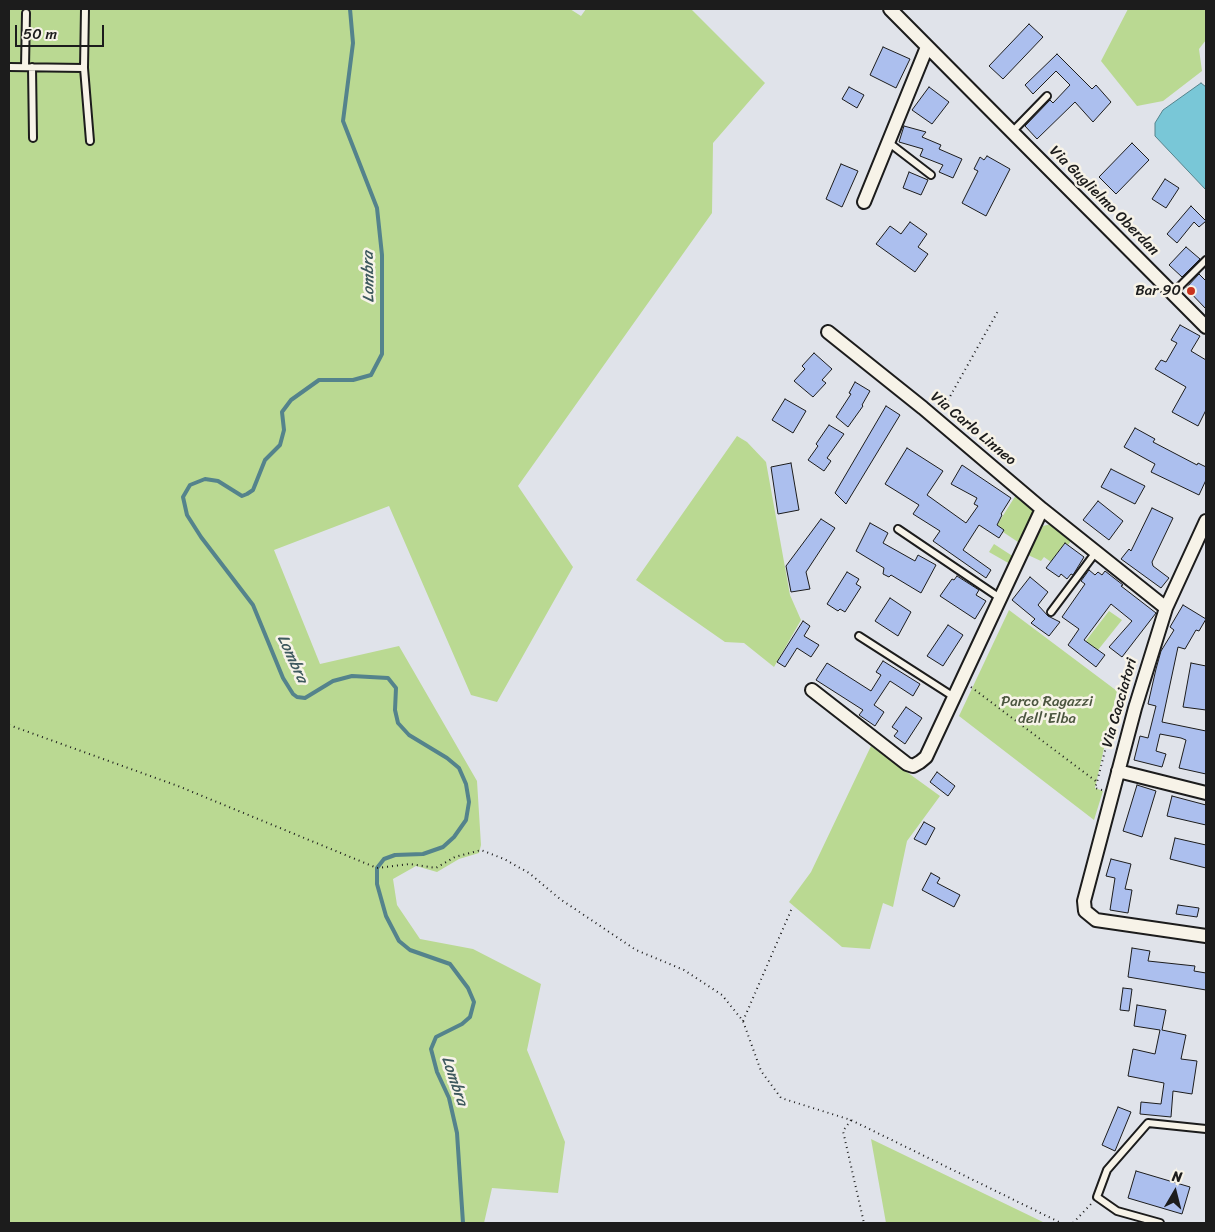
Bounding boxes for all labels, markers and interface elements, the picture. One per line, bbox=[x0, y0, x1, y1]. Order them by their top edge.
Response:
scale bar bbox=[18, 15, 106, 47]
text: 50 m bbox=[23, 21, 57, 47]
street label: Via Guglielmo Oberdan bbox=[1045, 142, 1163, 260]
water label: Lombra bbox=[359, 251, 379, 303]
place label: Bar 90 bbox=[1135, 282, 1181, 300]
marker: Bar 90 bbox=[1185, 285, 1197, 297]
street label: Via Carlo Linneo bbox=[927, 388, 1019, 470]
water label: Lombra bbox=[273, 632, 311, 686]
street label: Via Cacciatori bbox=[1099, 656, 1141, 750]
park label: Parco Ragazzi dell'Elba bbox=[1001, 693, 1093, 728]
water label: Lombra bbox=[437, 1054, 471, 1108]
text: N bbox=[1171, 1164, 1184, 1190]
north arrow bbox=[1150, 1167, 1200, 1217]

